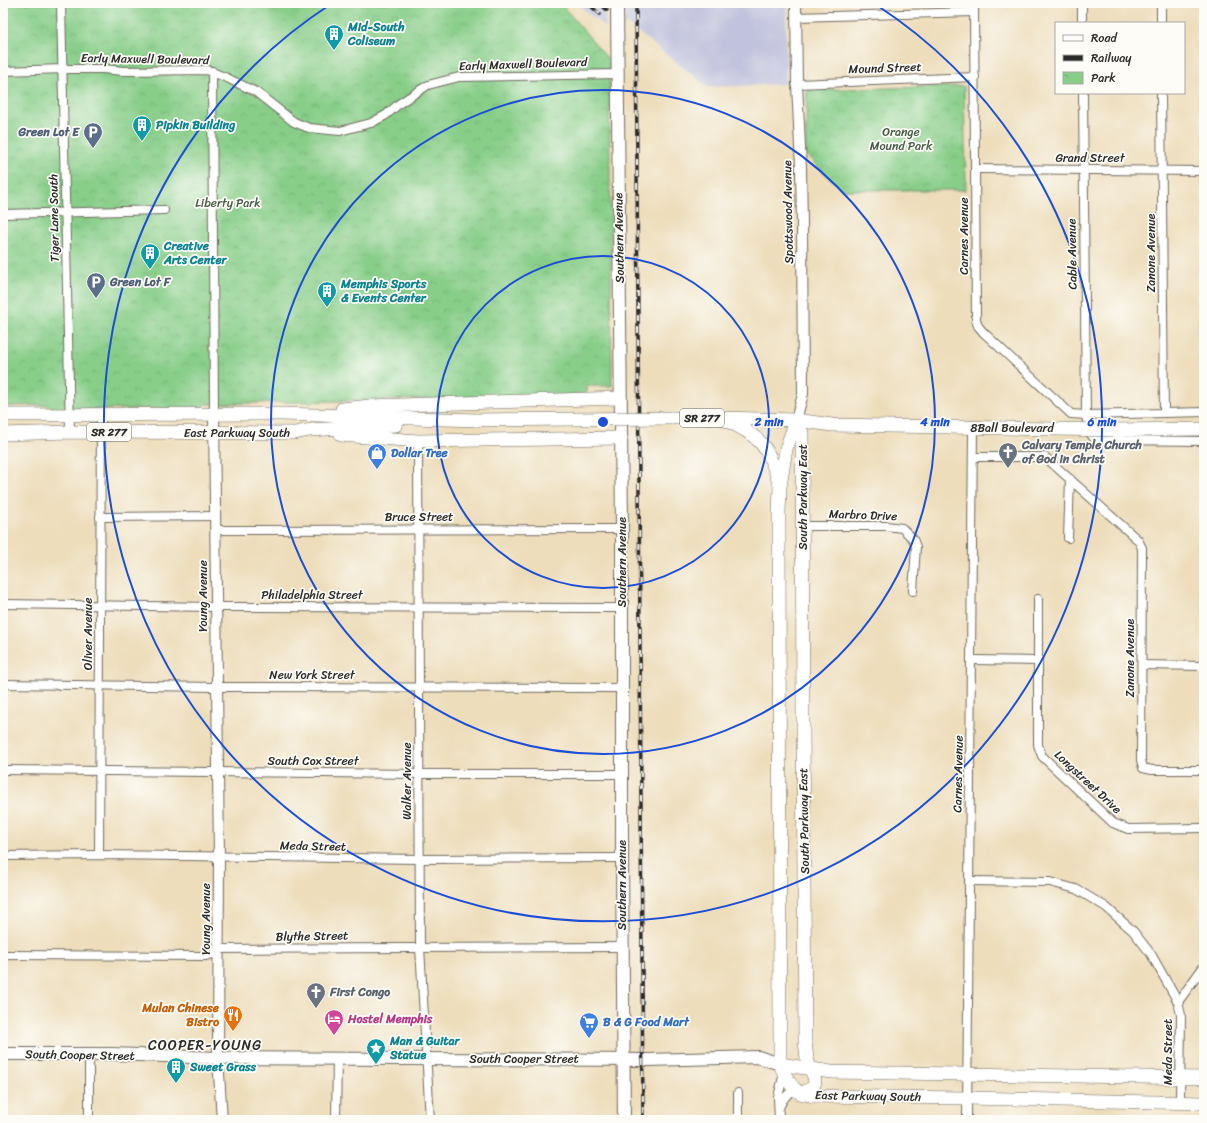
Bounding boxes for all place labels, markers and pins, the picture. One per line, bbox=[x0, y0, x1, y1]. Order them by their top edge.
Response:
place label: Mid-South Coliseum bbox=[347, 16, 405, 52]
building icon: Mid-South Coliseum bbox=[323, 23, 345, 51]
building icon: Pipkin Building bbox=[131, 114, 153, 142]
place label: Pipkin Building bbox=[156, 114, 236, 136]
place label: Green Lot E bbox=[18, 121, 80, 143]
parking icon: Green Lot E bbox=[82, 121, 104, 149]
place label: Creative Arts Center bbox=[163, 235, 228, 271]
building icon: Creative Arts Center bbox=[139, 242, 161, 270]
parking icon: Green Lot F bbox=[85, 271, 107, 299]
place label: Green Lot F bbox=[109, 271, 172, 293]
place label: Memphis Sports & Events Center bbox=[340, 273, 427, 309]
building icon: Memphis Sports & Events Center bbox=[316, 280, 338, 308]
centre of rings bbox=[596, 415, 610, 429]
place label: Calvary Temple Church of God in Christ bbox=[1021, 434, 1143, 470]
church icon: Calvary Temple Church of God in Christ bbox=[997, 441, 1019, 469]
shop icon: Dollar Tree bbox=[366, 442, 388, 470]
place label: Dollar Tree bbox=[391, 442, 448, 464]
church icon: First Congo bbox=[305, 981, 327, 1009]
place label: First Congo bbox=[329, 981, 390, 1003]
place label: Mulan Chinese Bistro bbox=[141, 997, 220, 1033]
restaurant icon: Mulan Chinese Bistro bbox=[222, 1004, 244, 1032]
hotel icon: Hostel Memphis bbox=[323, 1008, 345, 1036]
place label: Hostel Memphis bbox=[347, 1008, 433, 1030]
supermarket icon: B & G Food Mart bbox=[578, 1011, 600, 1039]
place label: B & G Food Mart bbox=[603, 1011, 690, 1033]
place label: Man & Guitar Statue bbox=[389, 1030, 461, 1066]
place icon: Man & Guitar Statue bbox=[365, 1037, 387, 1065]
building icon: Sweet Grass bbox=[165, 1056, 187, 1084]
place label: Sweet Grass bbox=[189, 1056, 256, 1078]

